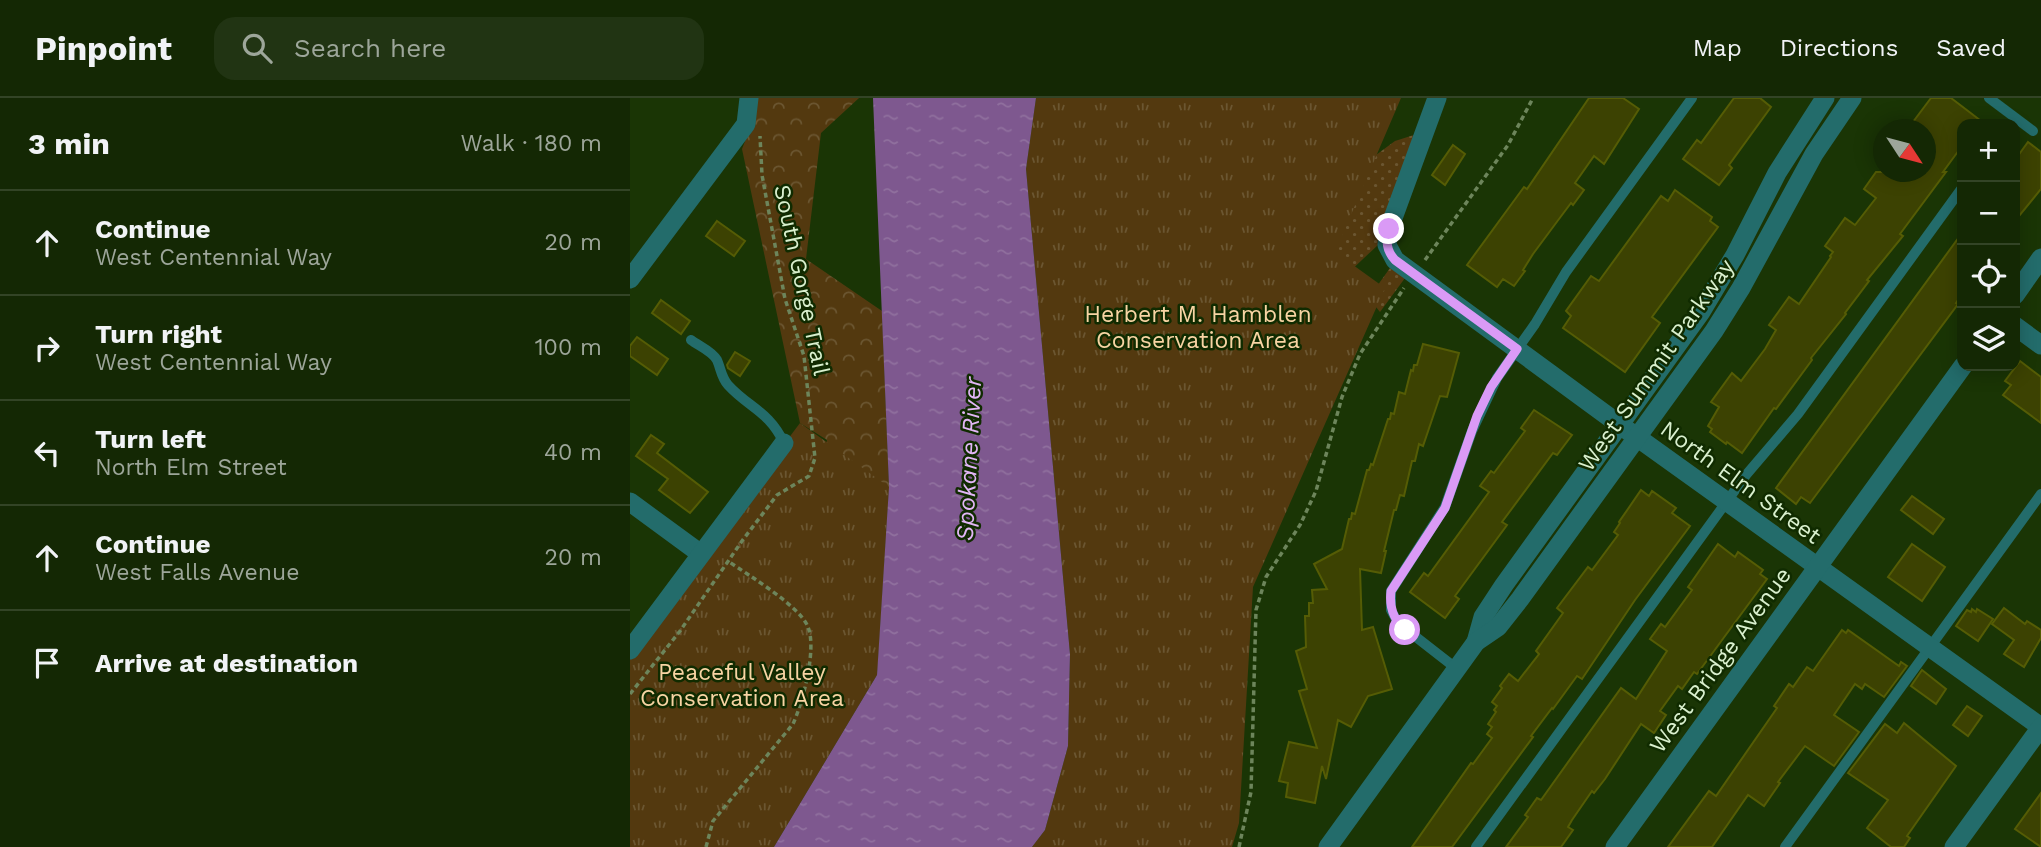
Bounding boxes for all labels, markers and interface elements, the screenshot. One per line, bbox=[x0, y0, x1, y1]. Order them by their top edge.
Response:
search box bbox=[214, 17, 704, 80]
text: Pinpoint bbox=[35, 29, 172, 68]
icon: search bbox=[238, 29, 276, 67]
text: Search here bbox=[294, 33, 446, 63]
text: Map bbox=[1693, 34, 1742, 62]
text: Directions bbox=[1780, 34, 1898, 62]
text: Saved bbox=[1936, 34, 2006, 62]
north arrow bbox=[1873, 119, 1936, 182]
map controls bbox=[1957, 119, 2020, 371]
button: + bbox=[1957, 119, 2020, 182]
text: 3 min bbox=[28, 126, 110, 161]
text: Walk · 180 m bbox=[461, 130, 602, 157]
street label: South Gorge Trail bbox=[768, 182, 835, 378]
button: − bbox=[1957, 182, 2020, 245]
route end bbox=[1373, 213, 1404, 244]
text: Continue bbox=[95, 214, 211, 244]
icon: ahead bbox=[28, 224, 66, 262]
text: 20 m bbox=[545, 229, 602, 256]
text: West Centennial Way bbox=[95, 244, 332, 271]
button: locate bbox=[1957, 245, 2020, 308]
street label: West Summit Parkway bbox=[1573, 254, 1740, 477]
park label: Herbert M. Hamblen Conservation Area bbox=[1084, 301, 1312, 354]
button: layers bbox=[1957, 308, 2020, 371]
text: Turn right bbox=[95, 319, 222, 349]
icon: right bbox=[28, 329, 66, 367]
text: 100 m bbox=[535, 334, 602, 361]
text: West Centennial Way bbox=[95, 349, 332, 376]
water label: Spokane River bbox=[951, 375, 987, 542]
street label: North Elm Street bbox=[1655, 415, 1826, 550]
text: Turn left bbox=[95, 424, 206, 454]
icon: left bbox=[28, 434, 66, 472]
text: 40 m bbox=[544, 439, 602, 466]
text: North Elm Street bbox=[95, 454, 287, 481]
text: Continue bbox=[95, 529, 211, 559]
icon: ahead bbox=[28, 539, 66, 577]
text: 20 m bbox=[545, 544, 602, 571]
text: West Falls Avenue bbox=[95, 559, 300, 586]
street label: West Bridge Avenue bbox=[1644, 562, 1797, 758]
route start bbox=[1389, 614, 1420, 645]
icon: arrive bbox=[28, 644, 66, 682]
text: Arrive at destination bbox=[95, 648, 358, 678]
park label: Peaceful Valley Conservation Area bbox=[640, 659, 844, 712]

